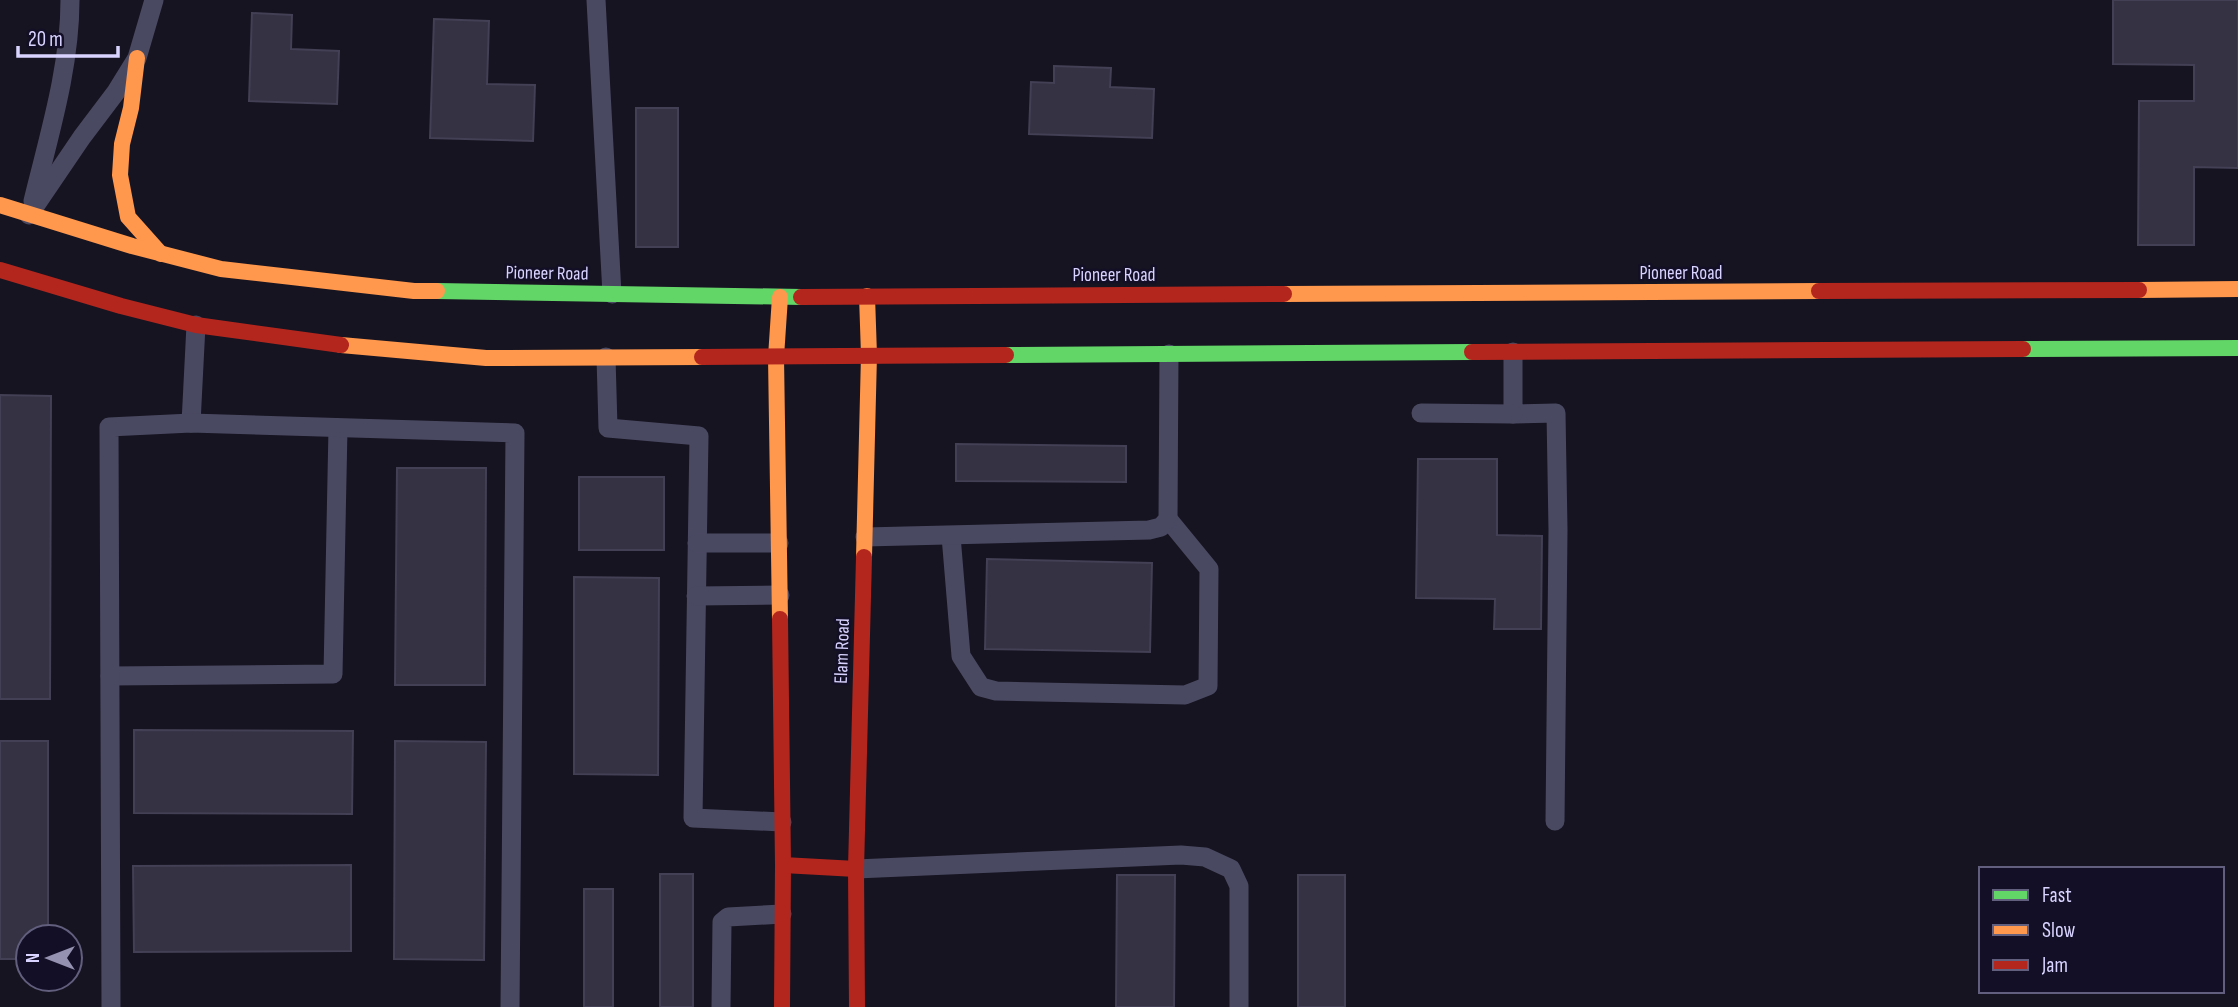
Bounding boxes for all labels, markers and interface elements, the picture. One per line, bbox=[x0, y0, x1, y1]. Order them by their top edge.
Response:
scale bar bbox=[18, 14, 117, 58]
text: 20 m bbox=[28, 27, 63, 52]
street label: Pioneer Road bbox=[505, 261, 589, 286]
street label: Pioneer Road bbox=[1640, 262, 1722, 285]
street label: Pioneer Road bbox=[1073, 264, 1155, 287]
street label: Elam Road bbox=[830, 618, 855, 684]
legend bbox=[1979, 867, 2224, 993]
text: Fast bbox=[2042, 883, 2072, 908]
text: Slow bbox=[2042, 918, 2076, 943]
north arrow bbox=[14, 923, 84, 993]
text: N bbox=[22, 953, 45, 963]
text: Jam bbox=[2041, 953, 2068, 978]

